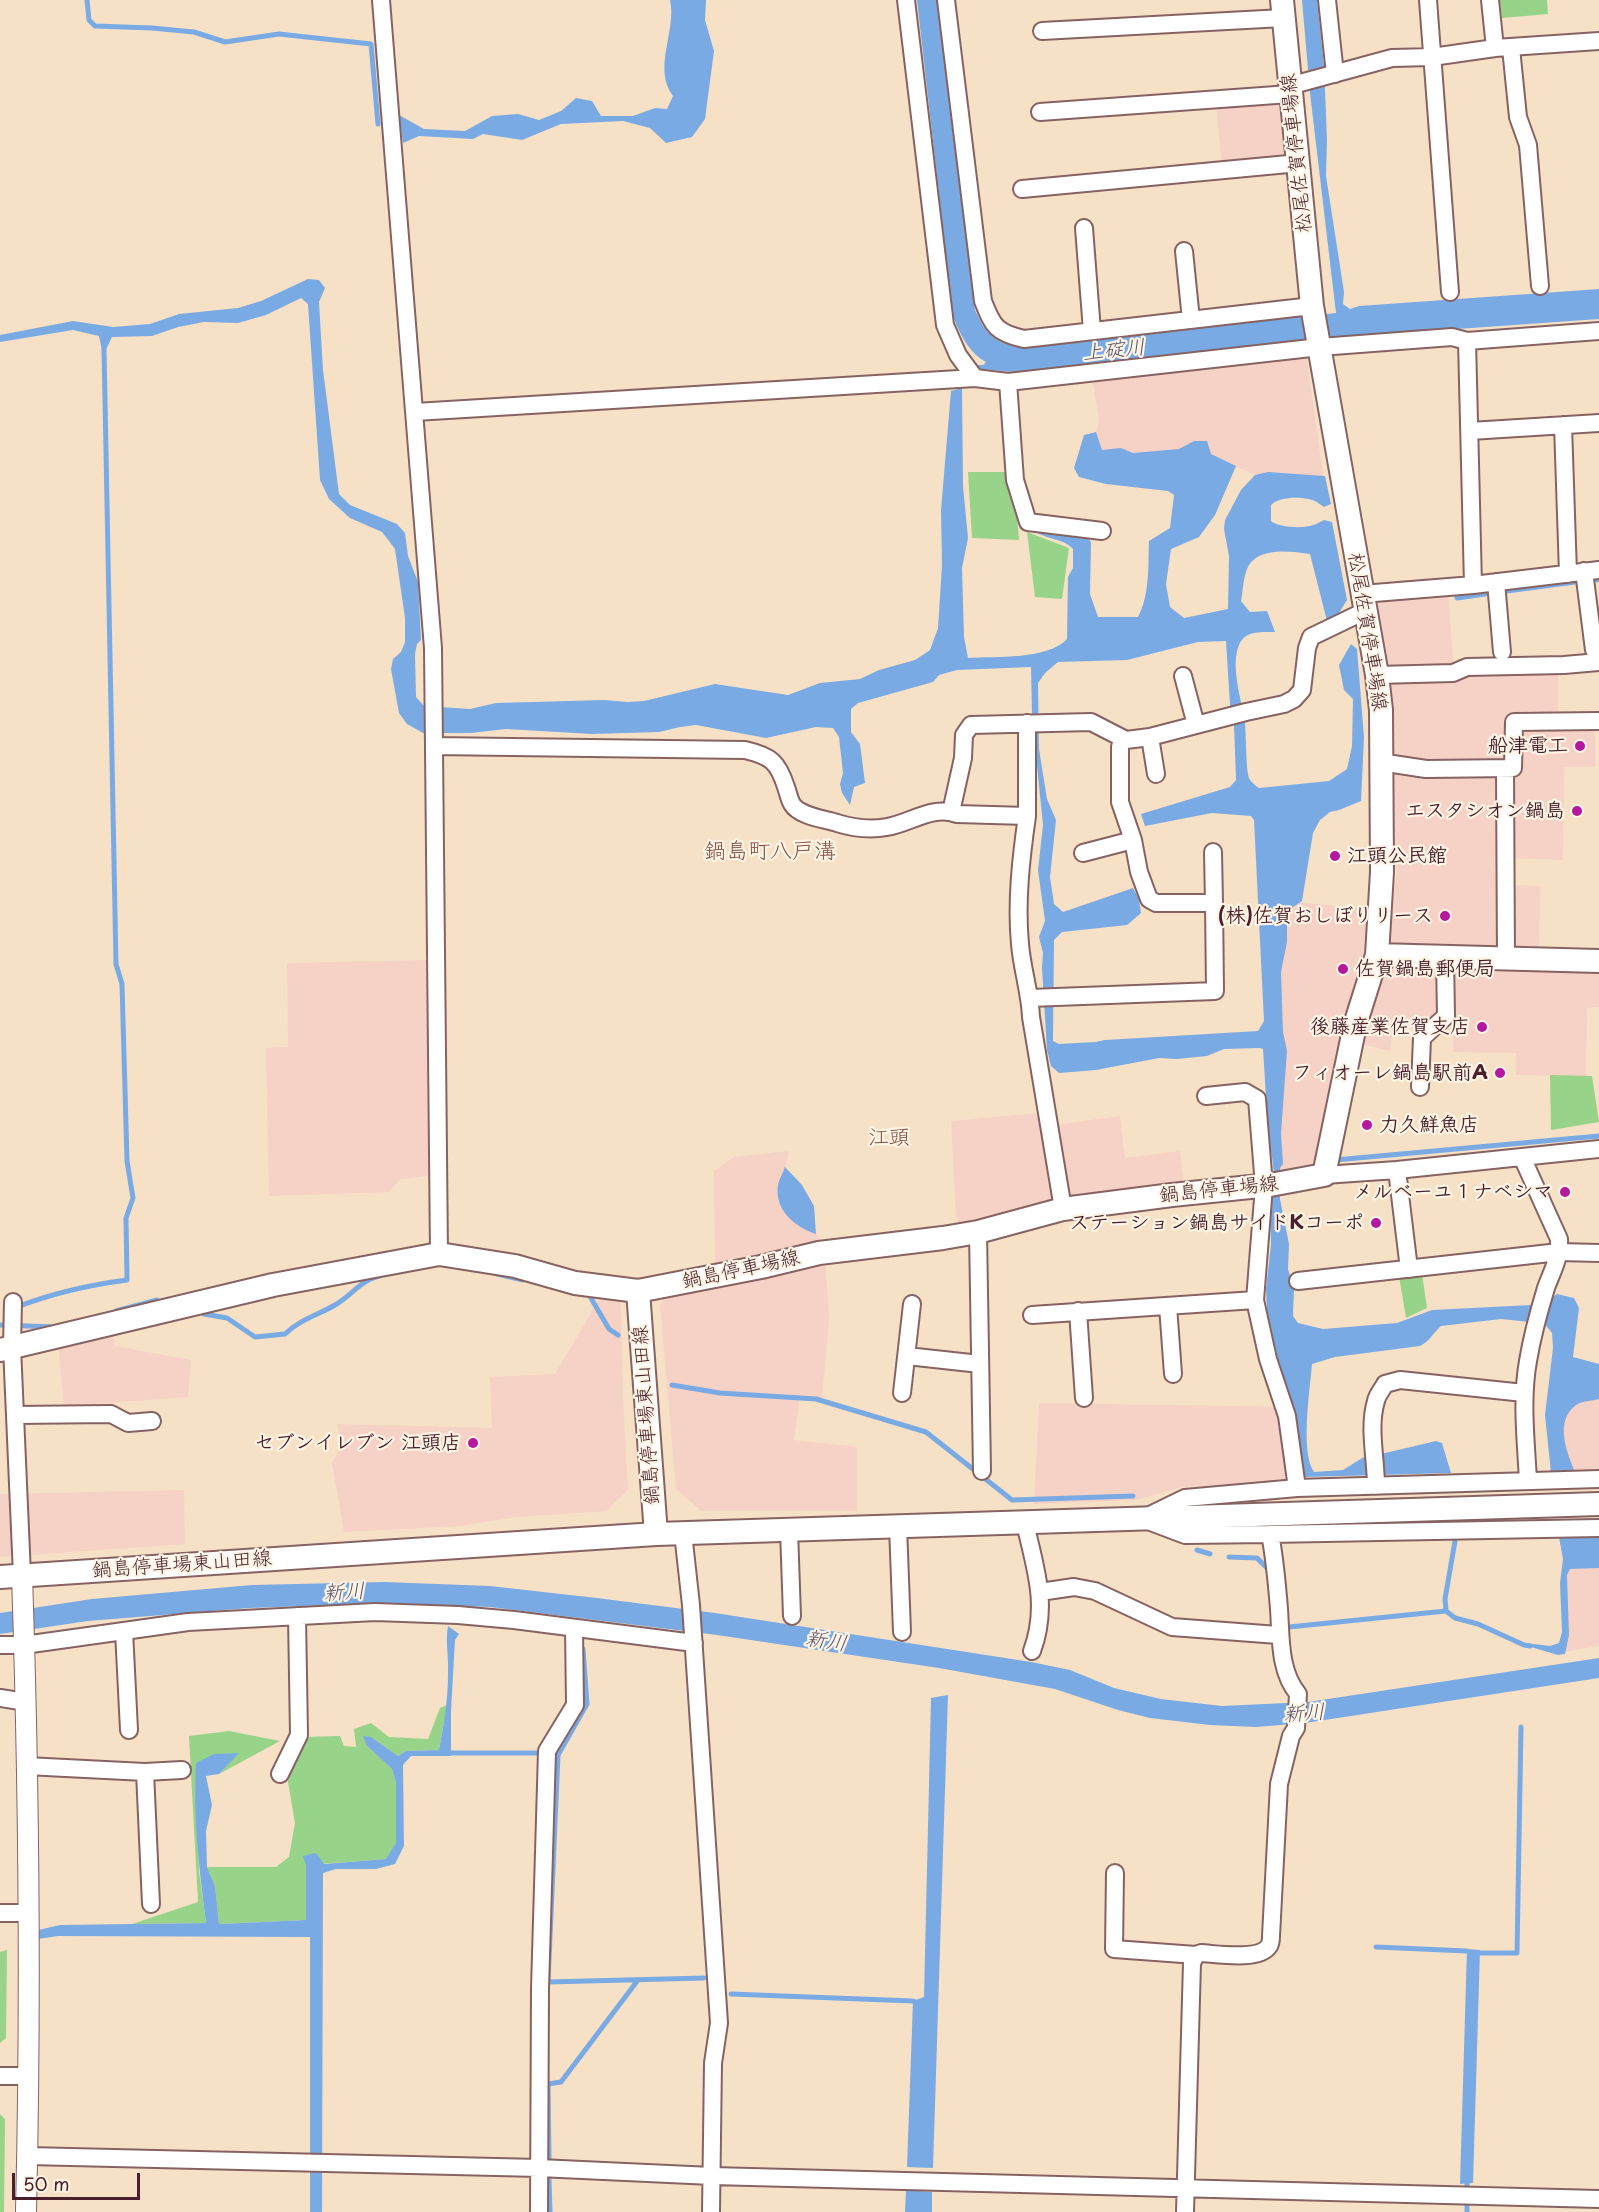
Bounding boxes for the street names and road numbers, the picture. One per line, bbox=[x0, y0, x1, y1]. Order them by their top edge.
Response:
street label: 松尾佐賀停車場線 bbox=[1277, 72, 1317, 234]
street label: 松尾佐賀停車場線 bbox=[1343, 551, 1391, 713]
street label: 鍋島停車場線 bbox=[1158, 1172, 1280, 1208]
street label: 鍋島停車場線 bbox=[680, 1246, 802, 1294]
street label: 鍋島停車場東山田線 bbox=[629, 1324, 665, 1506]
street label: 鍋島停車場東山田線 bbox=[91, 1547, 273, 1583]

